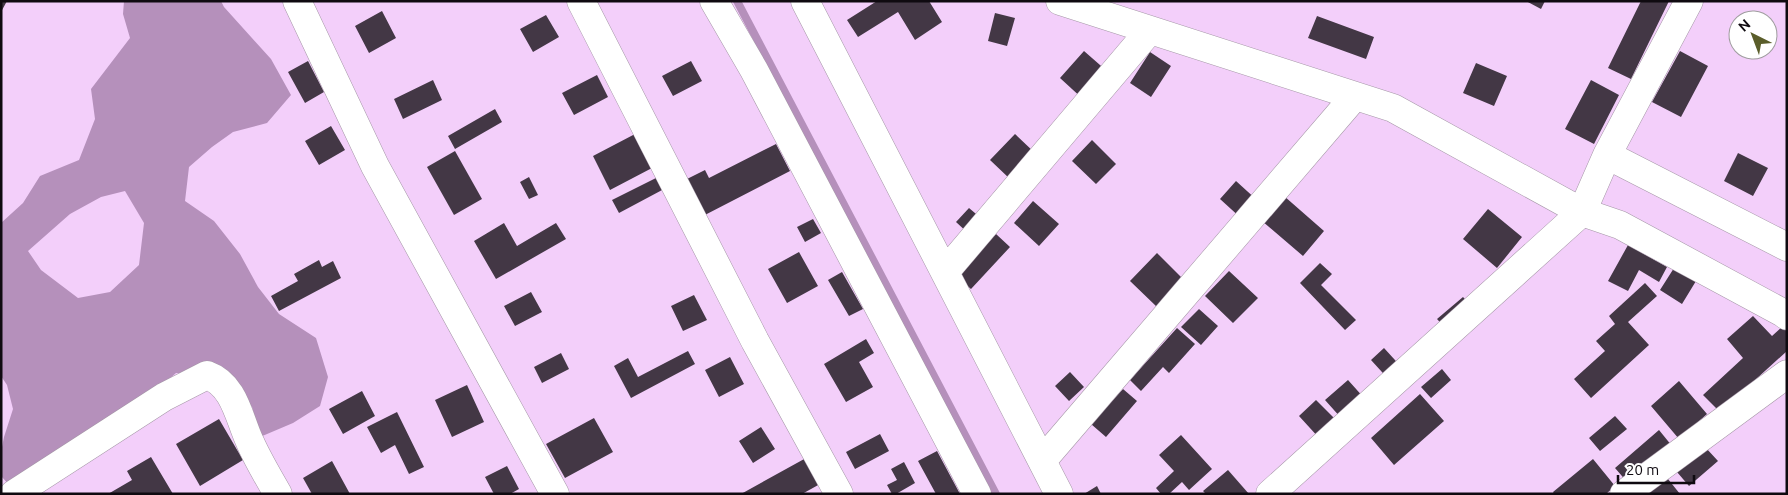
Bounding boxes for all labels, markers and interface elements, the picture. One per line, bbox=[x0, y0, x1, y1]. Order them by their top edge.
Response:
north arrow bbox=[1728, 10, 1778, 60]
text: N bbox=[1735, 16, 1754, 35]
scale bar bbox=[1618, 452, 1694, 484]
text: 20 m bbox=[1626, 461, 1659, 478]

